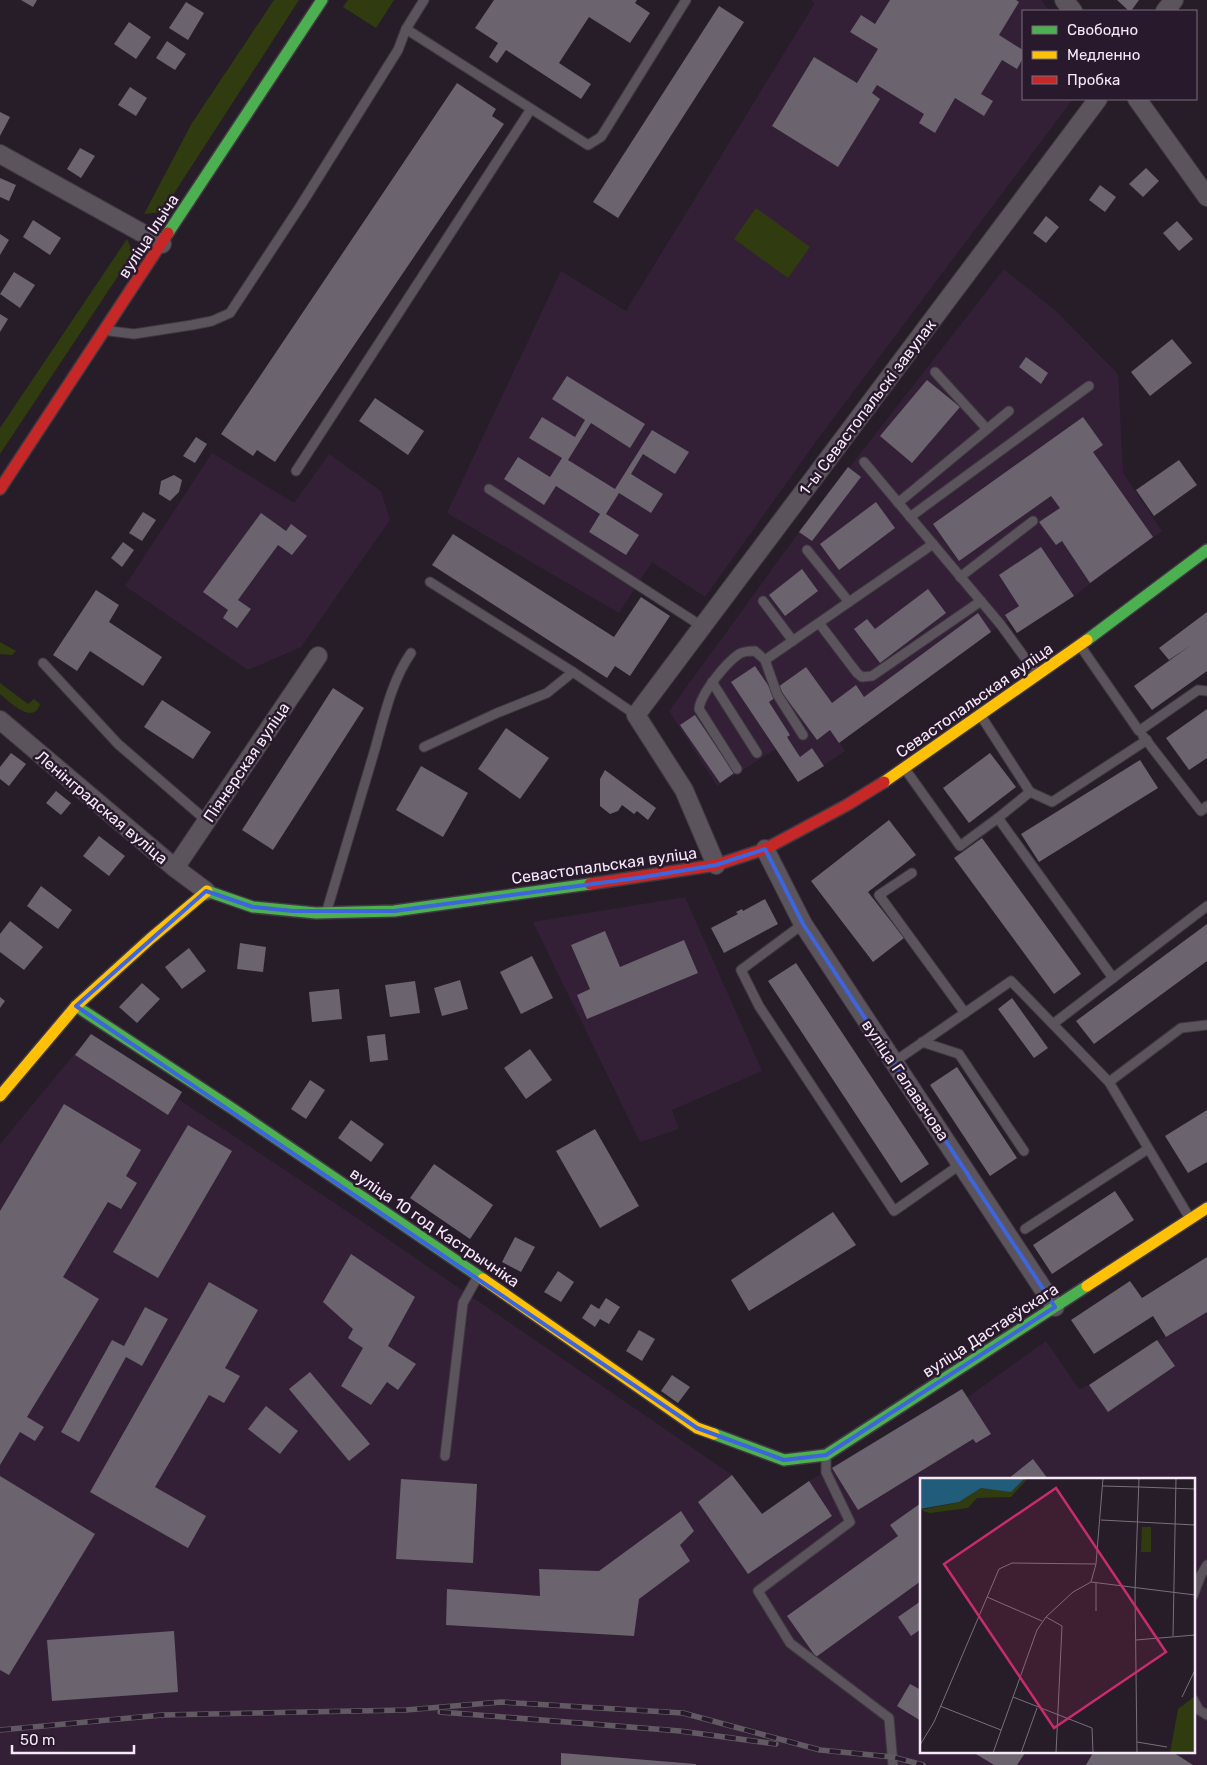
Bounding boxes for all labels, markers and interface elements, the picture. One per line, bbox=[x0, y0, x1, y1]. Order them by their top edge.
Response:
legend bbox=[1022, 10, 1197, 100]
text: Свободно bbox=[1067, 21, 1138, 39]
text: Медленно bbox=[1067, 46, 1140, 64]
text: Пробка bbox=[1067, 71, 1120, 89]
street label: вуліца Ільіча bbox=[114, 191, 183, 282]
street label: 1-ы Севастопальскі завулак bbox=[795, 315, 940, 499]
street label: Севастопальская вуліца bbox=[892, 639, 1056, 762]
street label: Піянерская вуліца bbox=[199, 699, 294, 826]
street label: Ленінградская вуліца bbox=[32, 747, 172, 868]
street label: Севастопальская вуліца bbox=[510, 843, 698, 888]
street label: вуліца Галавачова bbox=[858, 1016, 953, 1144]
street label: вуліца 10 год Кастрычніка bbox=[346, 1164, 523, 1291]
street label: вуліца Дастаеўскага bbox=[919, 1279, 1062, 1381]
inset map bbox=[920, 1478, 1194, 1752]
scale bar bbox=[12, 1722, 135, 1754]
text: 50 m bbox=[20, 1731, 55, 1749]

